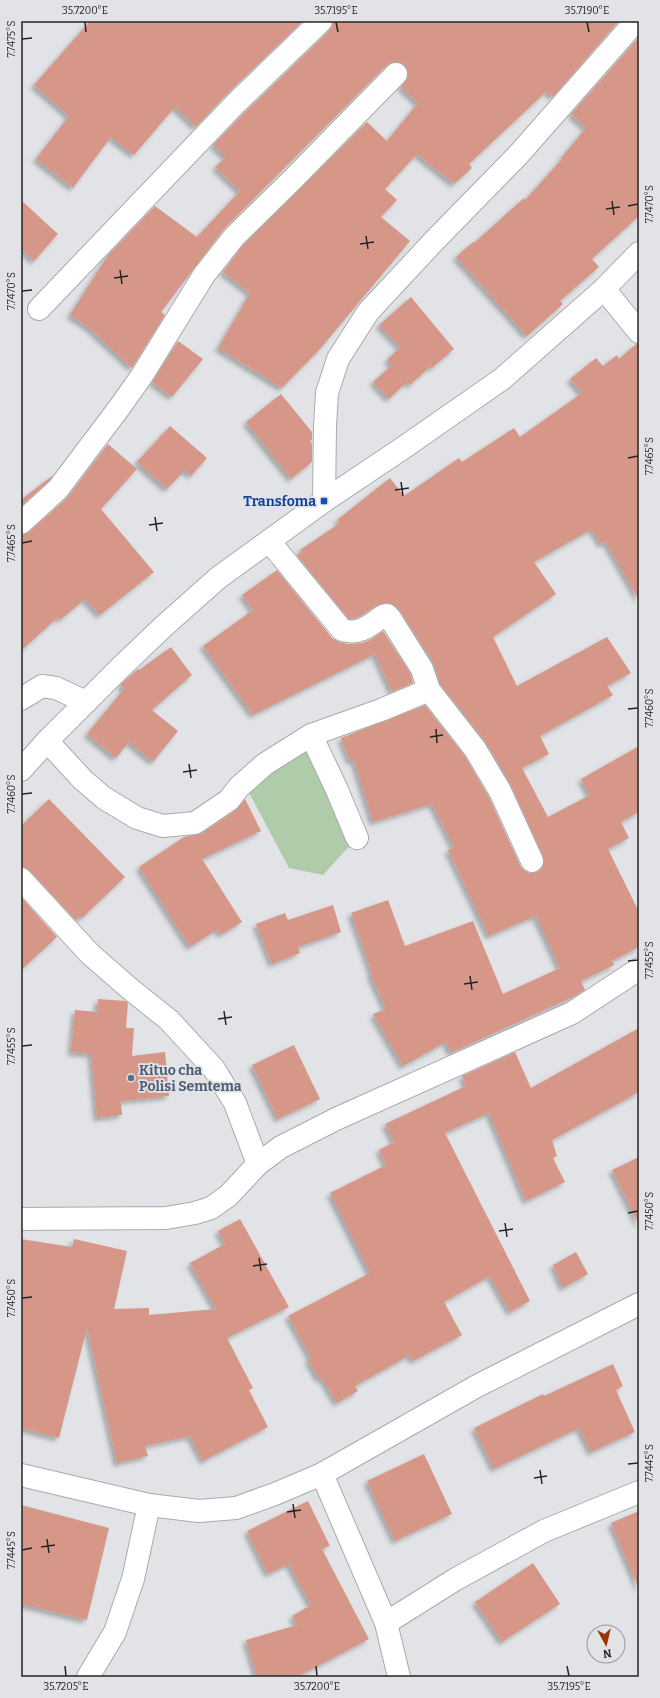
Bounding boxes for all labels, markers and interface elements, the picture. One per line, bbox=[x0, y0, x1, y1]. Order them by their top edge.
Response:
text: 35.7200°E bbox=[62, 5, 108, 17]
text: 35.7195°E bbox=[314, 5, 358, 17]
text: 35.7190°E bbox=[565, 5, 609, 17]
text: 7.7475°S bbox=[6, 21, 18, 57]
text: 7.7470°S bbox=[644, 185, 656, 223]
text: 7.7470°S bbox=[6, 272, 18, 310]
text: 7.7465°S bbox=[644, 437, 656, 475]
place label: Transfoma bbox=[243, 493, 316, 510]
marker: Transfoma bbox=[319, 496, 329, 506]
text: 7.7465°S bbox=[6, 524, 18, 562]
text: 7.7460°S bbox=[644, 688, 656, 728]
text: 7.7460°S bbox=[6, 774, 18, 814]
text: 7.7455°S bbox=[644, 941, 656, 979]
text: 7.7455°S bbox=[6, 1027, 18, 1065]
place label: Kituo cha Polisi Semtema bbox=[139, 1062, 242, 1095]
marker: Kituo cha Polisi Semtema bbox=[126, 1073, 136, 1083]
text: 7.7450°S bbox=[644, 1192, 656, 1230]
text: 7.7450°S bbox=[6, 1279, 18, 1317]
text: 7.7445°S bbox=[644, 1444, 656, 1482]
text: 7.7445°S bbox=[6, 1531, 18, 1569]
north arrow bbox=[586, 1624, 626, 1664]
text: N bbox=[602, 1646, 612, 1661]
text: 35.7205°E bbox=[43, 1681, 89, 1693]
text: 35.7200°E bbox=[294, 1681, 340, 1693]
text: 35.7195°E bbox=[547, 1681, 591, 1693]

